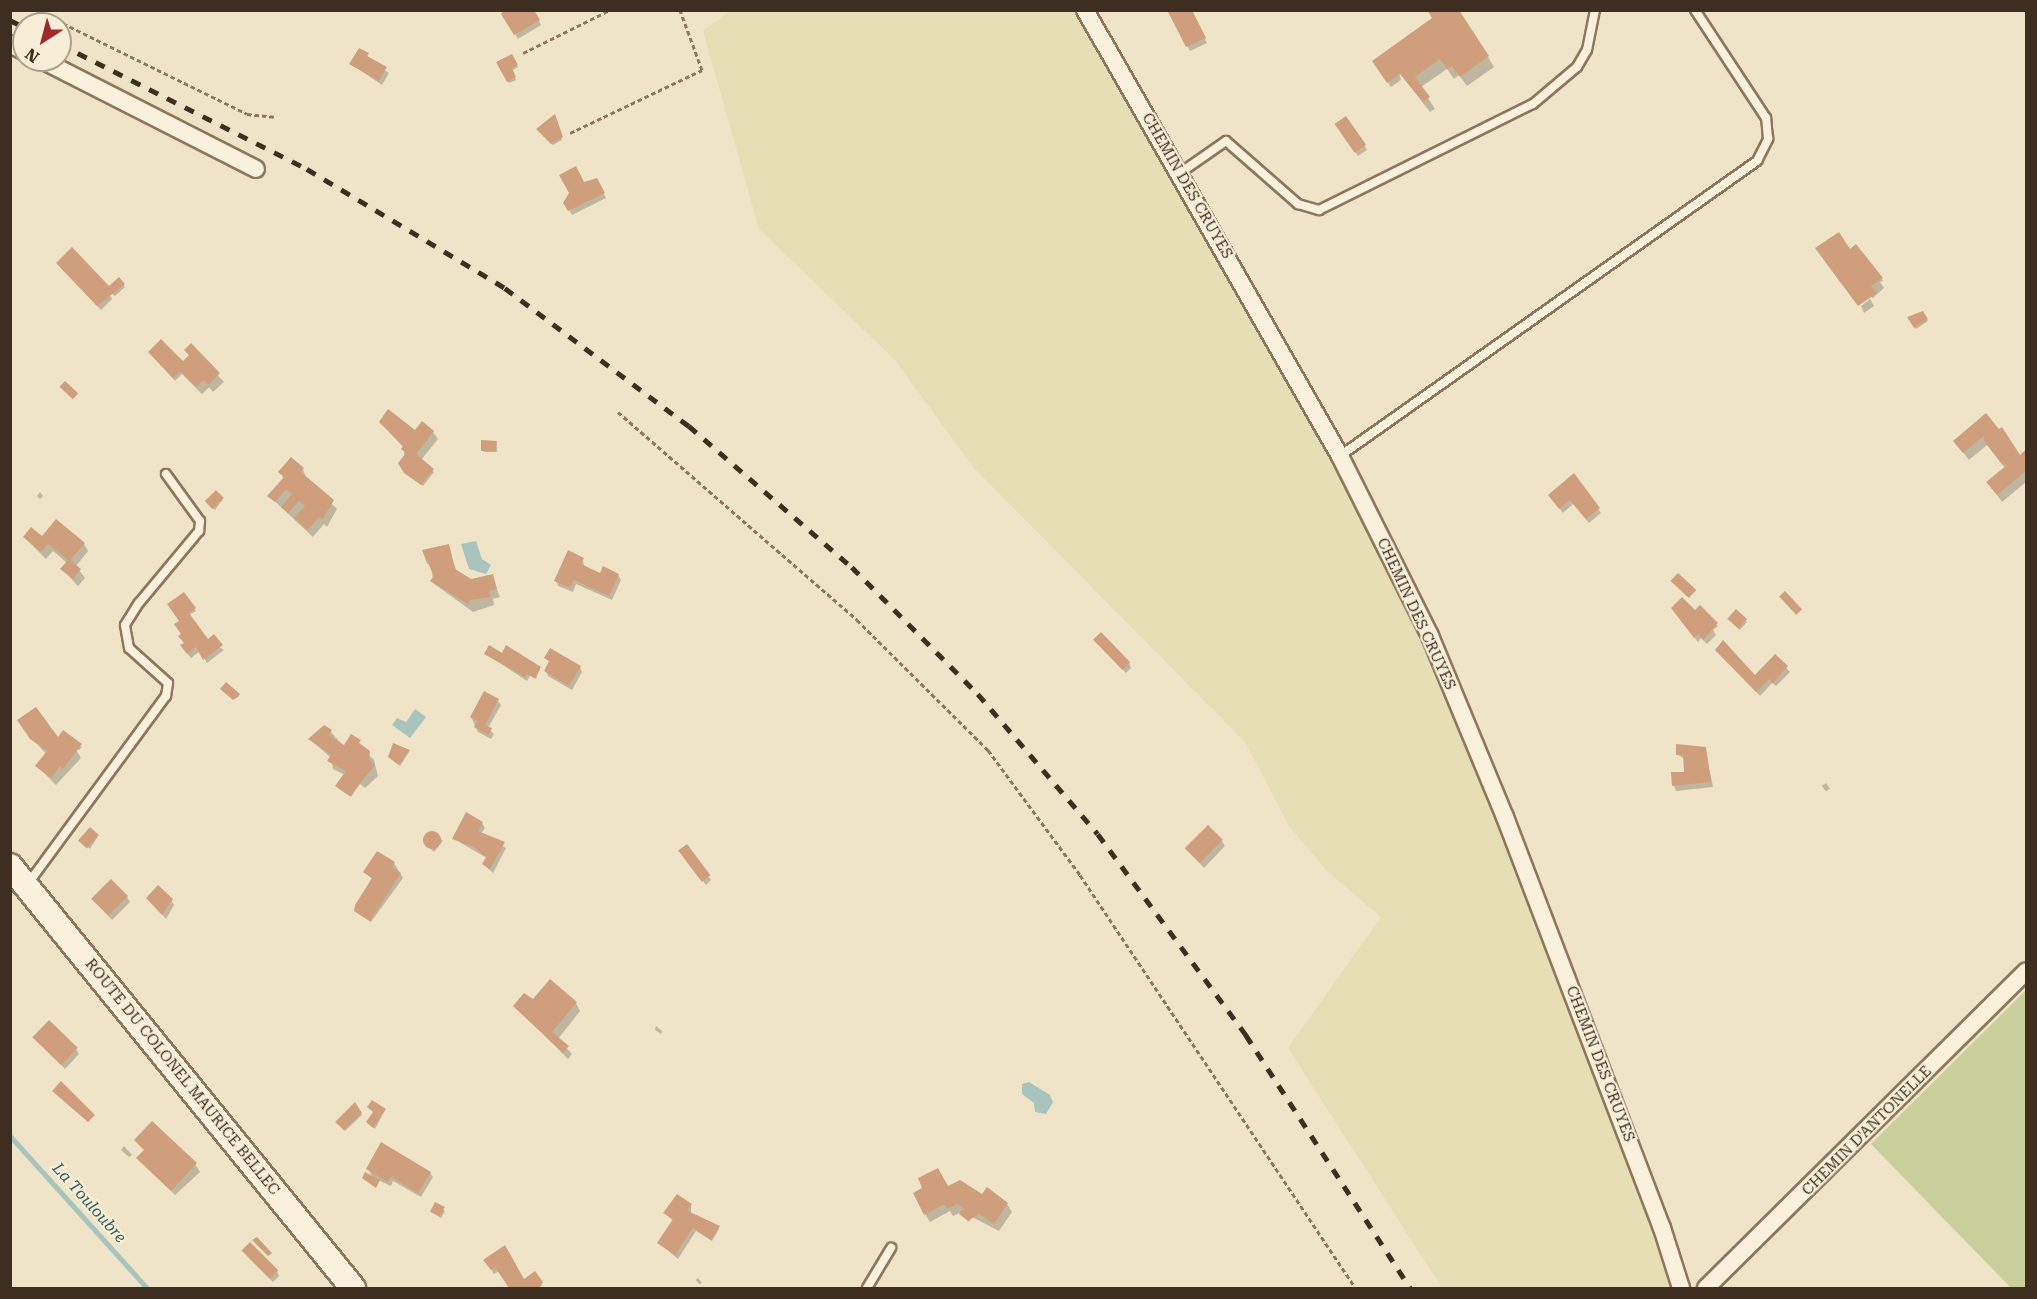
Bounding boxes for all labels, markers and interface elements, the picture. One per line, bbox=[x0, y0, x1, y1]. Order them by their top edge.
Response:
north arrow bbox=[12, 12, 72, 72]
text: N bbox=[22, 44, 43, 67]
street label: CHEMIN DES CRUYES bbox=[1138, 110, 1236, 262]
street label: CHEMIN DES CRUYES bbox=[1373, 535, 1459, 693]
street label: ROUTE DU COLONEL MAURICE BELLEC bbox=[81, 955, 283, 1199]
street label: CHEMIN DES CRUYES bbox=[1562, 984, 1638, 1144]
street label: CHEMIN D'ANTONELLE bbox=[1799, 1063, 1935, 1199]
water label: La Touloubre bbox=[48, 1159, 130, 1247]

